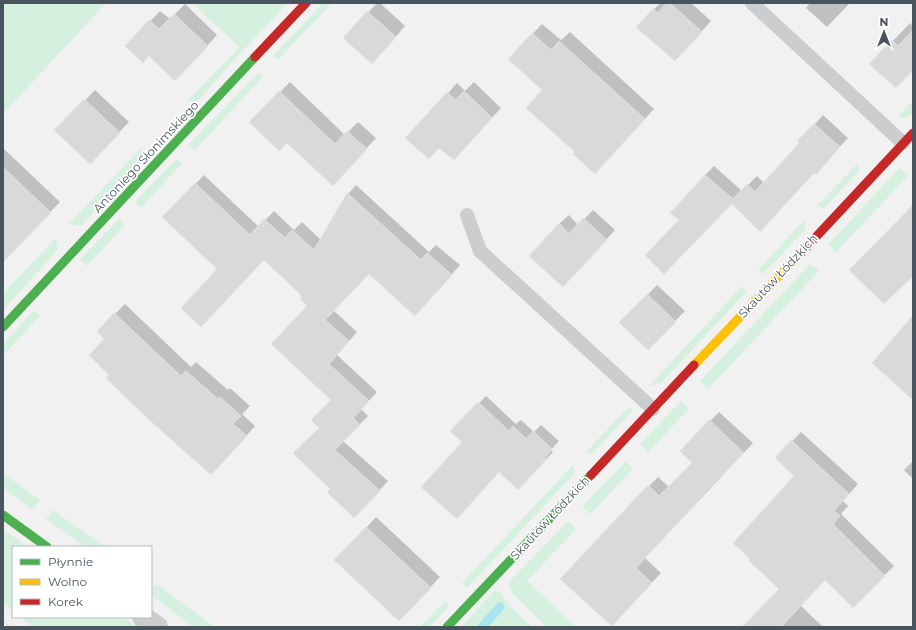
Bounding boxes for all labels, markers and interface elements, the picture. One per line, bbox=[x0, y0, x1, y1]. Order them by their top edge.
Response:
north arrow bbox=[864, 12, 904, 52]
text: N bbox=[880, 15, 888, 29]
street label: Antoniego Słonimskiego bbox=[90, 97, 202, 216]
street label: Skautów Łódzkich bbox=[735, 231, 820, 321]
street label: Skautów Łódzkich bbox=[507, 473, 592, 563]
legend bbox=[12, 546, 152, 618]
text: Płynnie bbox=[48, 554, 93, 569]
text: Wolno bbox=[48, 574, 87, 589]
text: Korek bbox=[48, 594, 84, 609]

